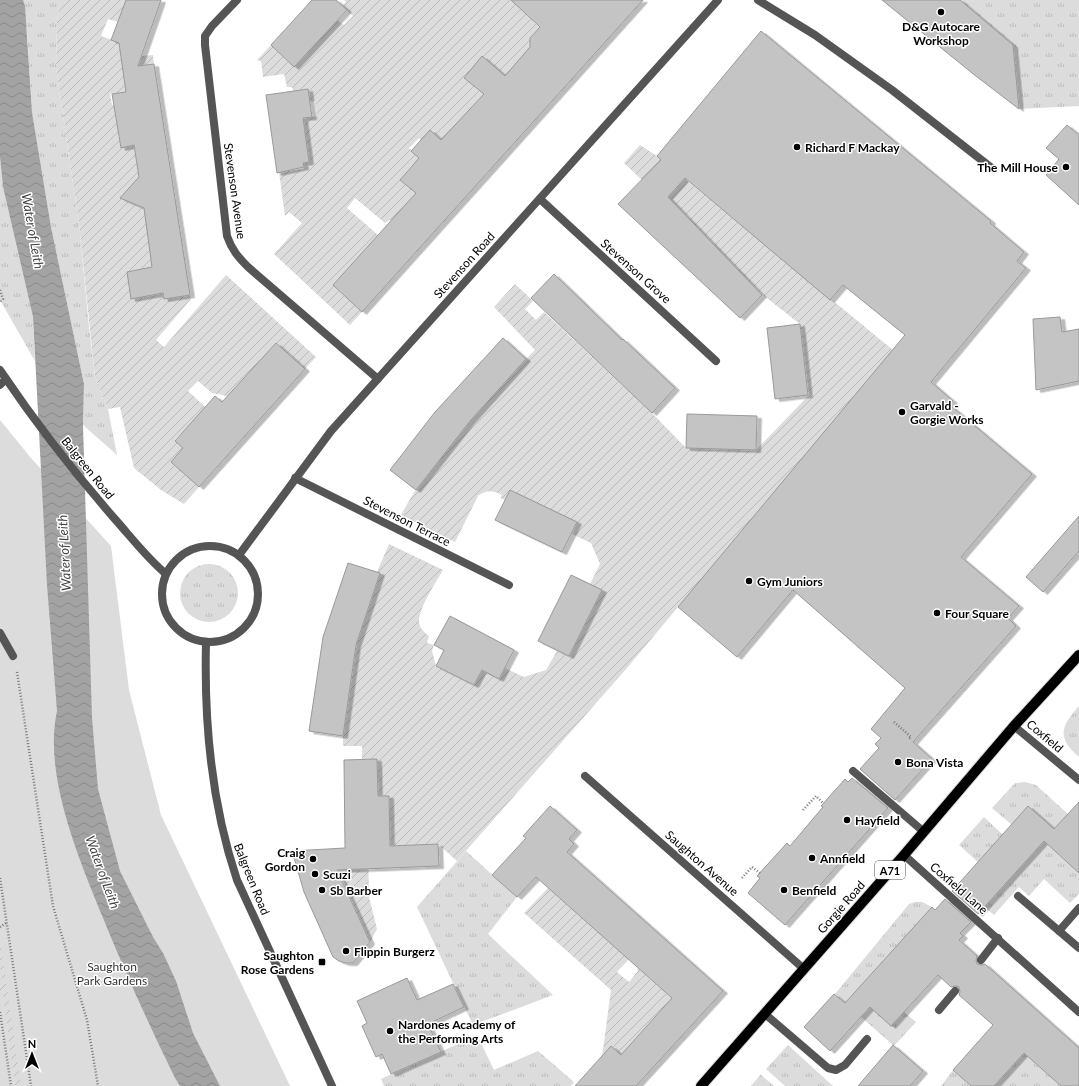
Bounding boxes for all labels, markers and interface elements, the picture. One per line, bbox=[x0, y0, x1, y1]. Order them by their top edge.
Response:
marker: D&G Autocare Workshop bbox=[936, 7, 946, 17]
place label: D&G Autocare Workshop bbox=[902, 19, 981, 48]
place label: Richard F Mackay bbox=[805, 140, 900, 155]
street label: Stevenson Avenue bbox=[221, 142, 249, 240]
marker: Richard F Mackay bbox=[792, 142, 802, 152]
place label: The Mill House bbox=[977, 160, 1059, 175]
marker: The Mill House bbox=[1061, 162, 1071, 172]
water label: Water of Leith bbox=[18, 192, 48, 270]
street label: Stevenson Road bbox=[430, 229, 498, 301]
street label: Stevenson Grove bbox=[598, 236, 674, 306]
place label: Garvald - Gorgie Works bbox=[910, 398, 984, 427]
marker: Garvald - Gorgie Works bbox=[897, 407, 907, 417]
street label: Balgreen Road bbox=[58, 434, 118, 502]
street label: Stevenson Terrace bbox=[361, 493, 453, 549]
water label: Water of Leith bbox=[54, 514, 74, 592]
place label: Gym Juniors bbox=[757, 574, 823, 589]
marker: Gym Juniors bbox=[744, 576, 754, 586]
place label: Four Square bbox=[945, 606, 1010, 621]
marker: Four Square bbox=[932, 608, 942, 618]
street label: Coxfield bbox=[1024, 716, 1066, 756]
place label: Bona Vista bbox=[906, 755, 963, 770]
marker: Bona Vista bbox=[893, 757, 903, 767]
place label: Hayfield bbox=[855, 813, 900, 828]
marker: Hayfield bbox=[842, 815, 852, 825]
street label: Saughton Avenue bbox=[662, 827, 742, 899]
water label: Water of Leith bbox=[82, 833, 124, 911]
street label: Balgreen Road bbox=[231, 841, 273, 917]
place label: Craig Gordon bbox=[265, 845, 306, 874]
place label: Annfield bbox=[819, 851, 865, 866]
marker: Annfield bbox=[807, 853, 817, 863]
marker: Craig Gordon bbox=[308, 854, 318, 864]
street label: Coxfield Lane bbox=[927, 859, 991, 917]
road number: A71 bbox=[875, 861, 905, 879]
place label: Scuzi bbox=[323, 867, 351, 882]
marker: Scuzi bbox=[310, 869, 320, 879]
street label: Gorgie Road bbox=[814, 878, 868, 936]
place label: Sb Barber bbox=[330, 883, 383, 898]
place label: Benfield bbox=[792, 883, 836, 898]
marker: Sb Barber bbox=[317, 885, 327, 895]
marker: Benfield bbox=[779, 885, 789, 895]
place label: Flippin Burgerz bbox=[354, 944, 435, 959]
marker: Flippin Burgerz bbox=[341, 946, 351, 956]
place label: Saughton Rose Gardens bbox=[241, 948, 314, 977]
marker: Saughton Rose Gardens bbox=[317, 957, 327, 967]
park label: Saughton Park Gardens bbox=[77, 959, 147, 988]
place label: Nardones Academy of the Performing Arts bbox=[398, 1017, 516, 1046]
marker: Nardones Academy of the Performing Arts bbox=[385, 1026, 395, 1036]
north arrow bbox=[12, 1034, 52, 1074]
text: N bbox=[28, 1037, 36, 1050]

